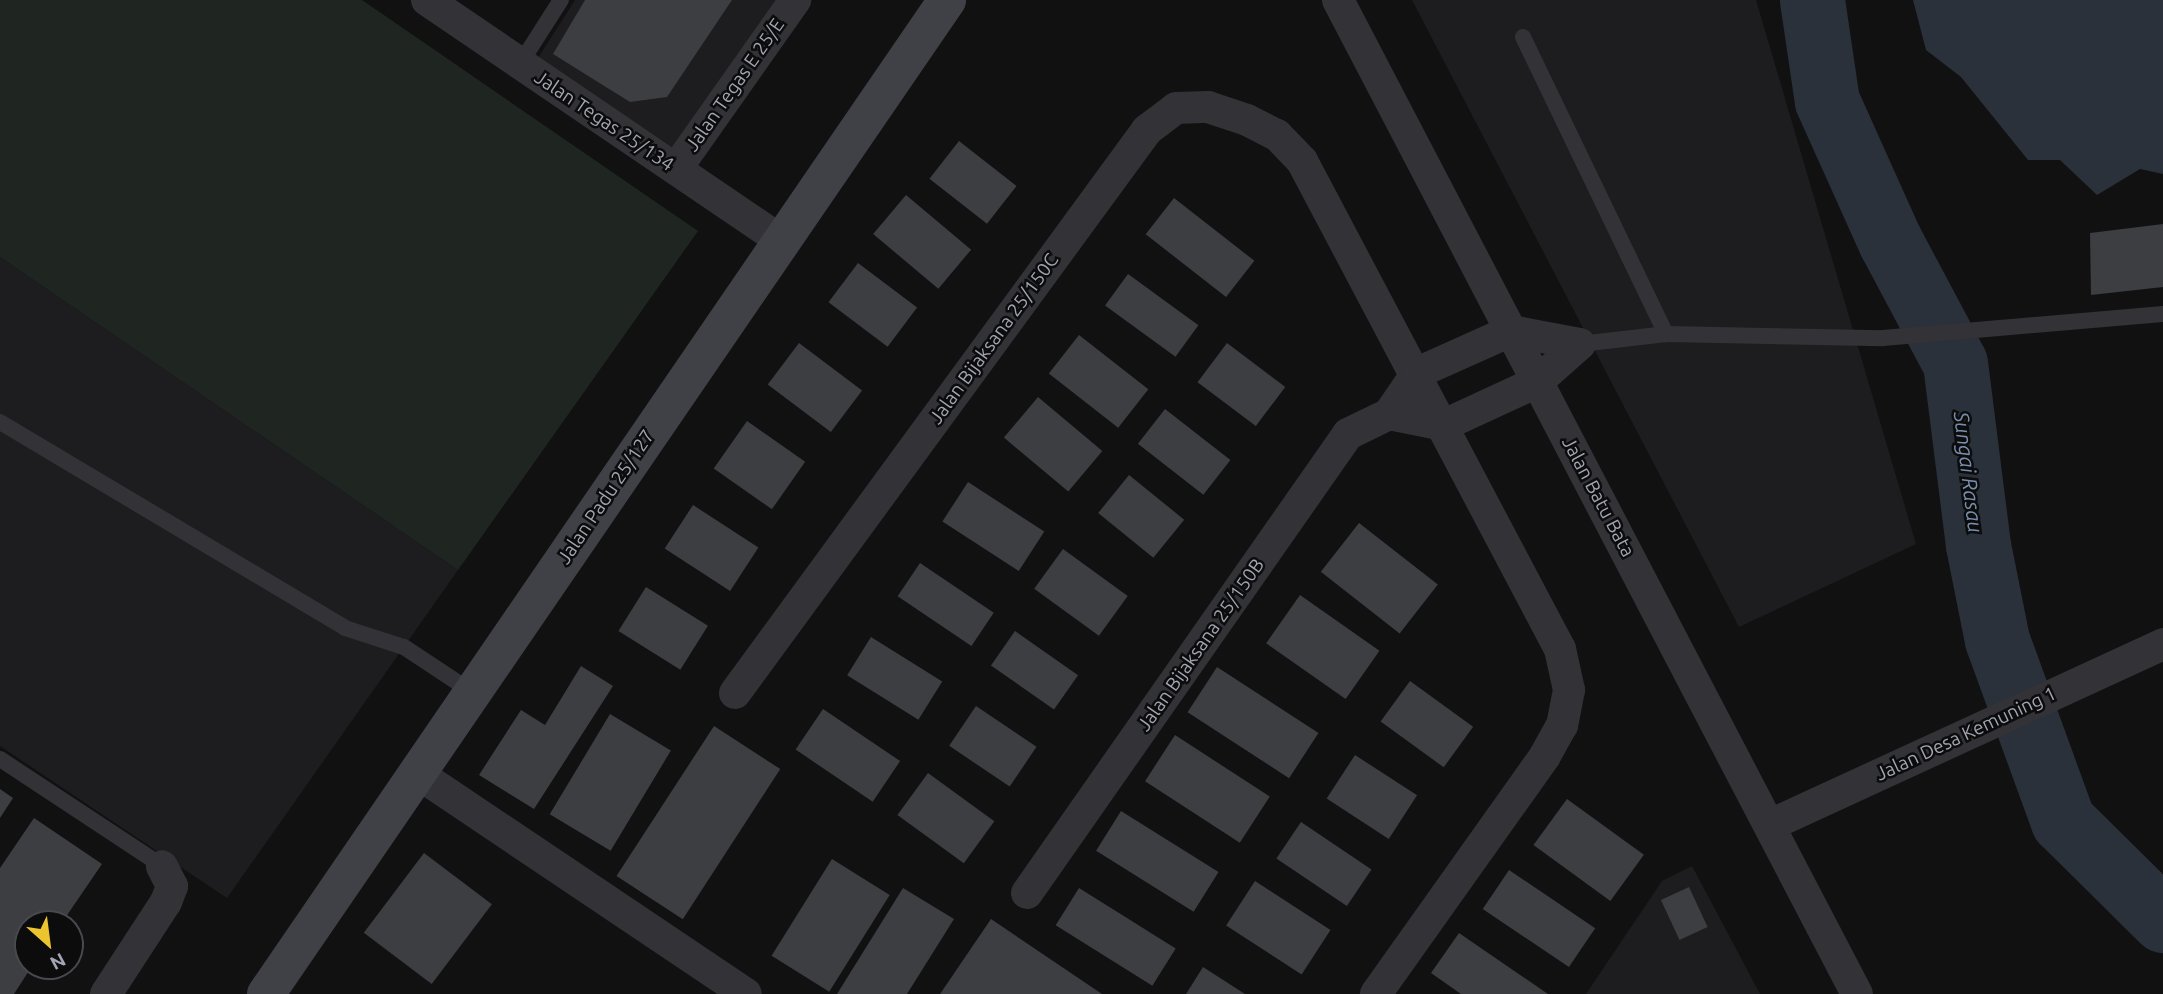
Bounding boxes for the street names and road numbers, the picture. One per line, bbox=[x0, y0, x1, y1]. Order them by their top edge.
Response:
street label: Jalan Tegas E 25/E bbox=[681, 14, 789, 156]
street label: Jalan Tegas 25/134 bbox=[530, 66, 678, 176]
street label: Jalan Bijaksana 25/150C bbox=[925, 249, 1063, 429]
street label: Jalan Padu 25/127 bbox=[553, 426, 659, 568]
street label: Jalan Batu Bata bbox=[1557, 433, 1639, 561]
street label: Jalan Bijaksana 25/150B bbox=[1133, 554, 1269, 736]
street label: Jalan Desa Kemuning 1 bbox=[1872, 682, 2060, 786]

